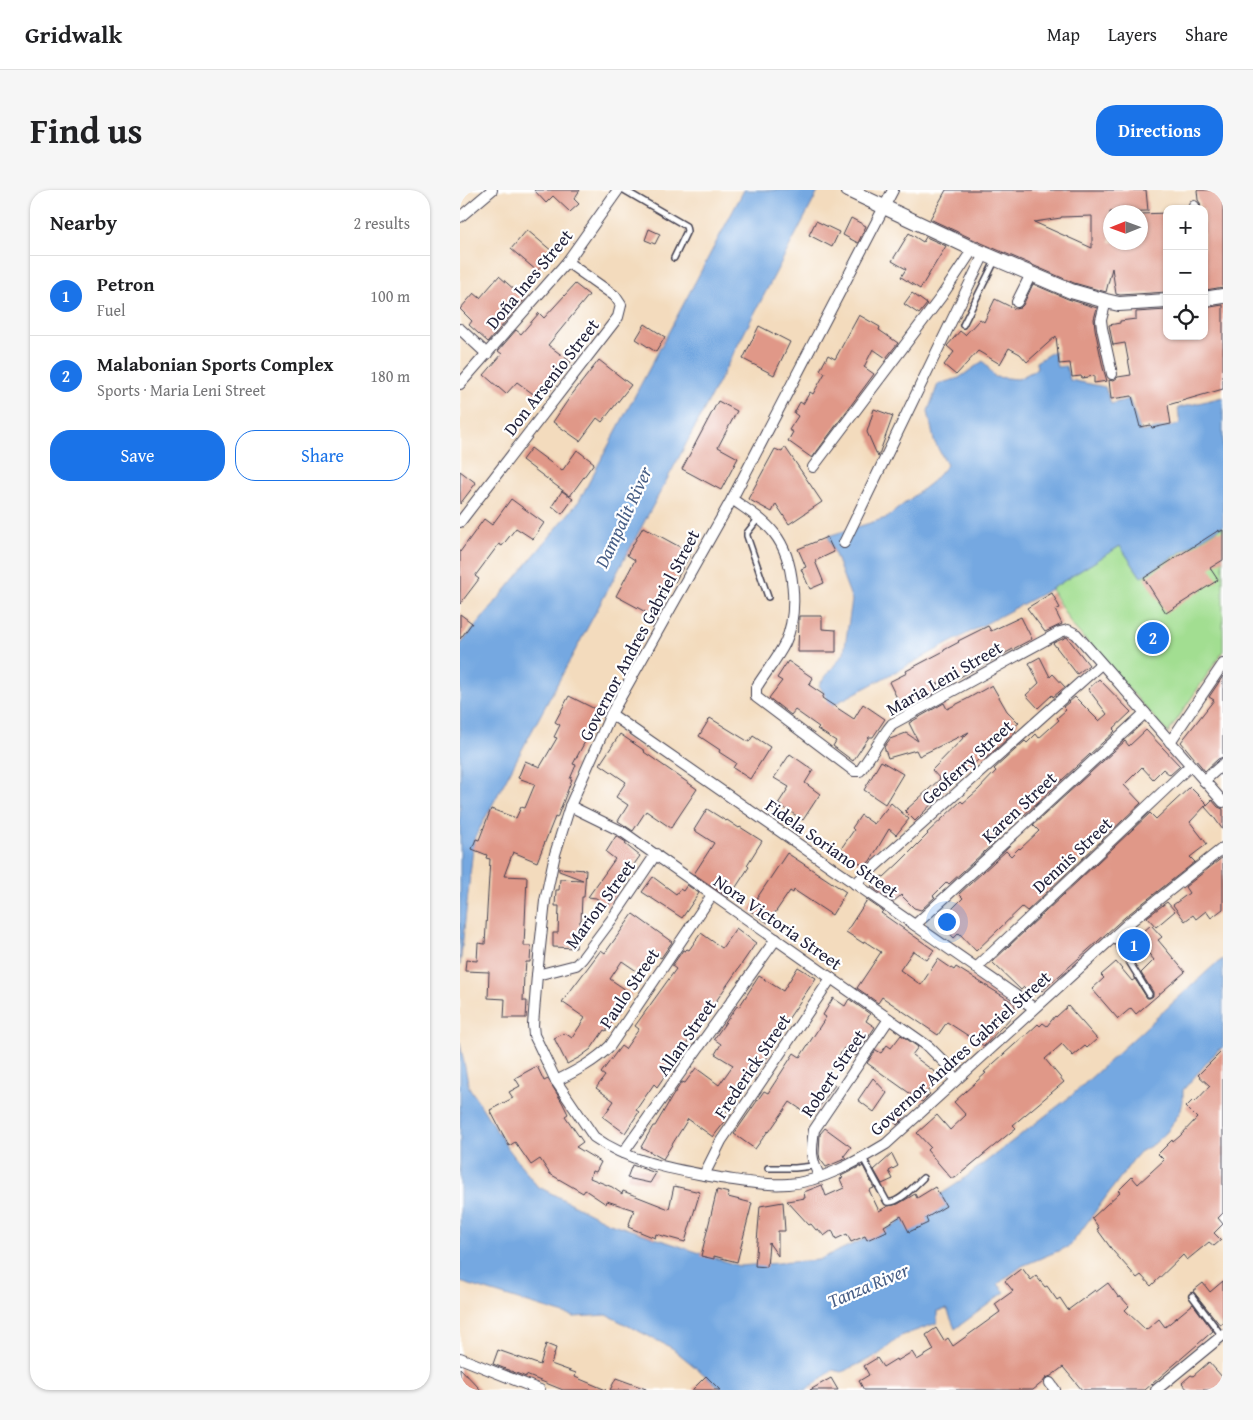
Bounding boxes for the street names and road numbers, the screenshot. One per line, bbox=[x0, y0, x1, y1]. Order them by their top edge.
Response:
street label: Doña Ines Street bbox=[479, 223, 579, 335]
street label: Don Arsenio Street bbox=[497, 312, 606, 441]
street label: Governor Andres Gabriel Street bbox=[572, 524, 707, 745]
street label: Maria Leni Street bbox=[881, 633, 1008, 722]
street label: Geoferry Street bbox=[915, 713, 1020, 811]
street label: Karen Street bbox=[975, 765, 1063, 849]
street label: Fidela Soriano Street bbox=[760, 792, 905, 904]
street label: Dennis Street bbox=[1026, 810, 1119, 899]
street label: Marion Street bbox=[558, 853, 642, 954]
street label: Nora Victoria Street bbox=[708, 867, 848, 977]
street label: Paulo Street bbox=[592, 942, 666, 1034]
street label: Governor Andres Gabriel Street bbox=[863, 964, 1057, 1142]
street label: Allan Street bbox=[649, 992, 723, 1081]
street label: Frederick Street bbox=[707, 1008, 797, 1124]
street label: Robert Street bbox=[794, 1023, 873, 1122]

